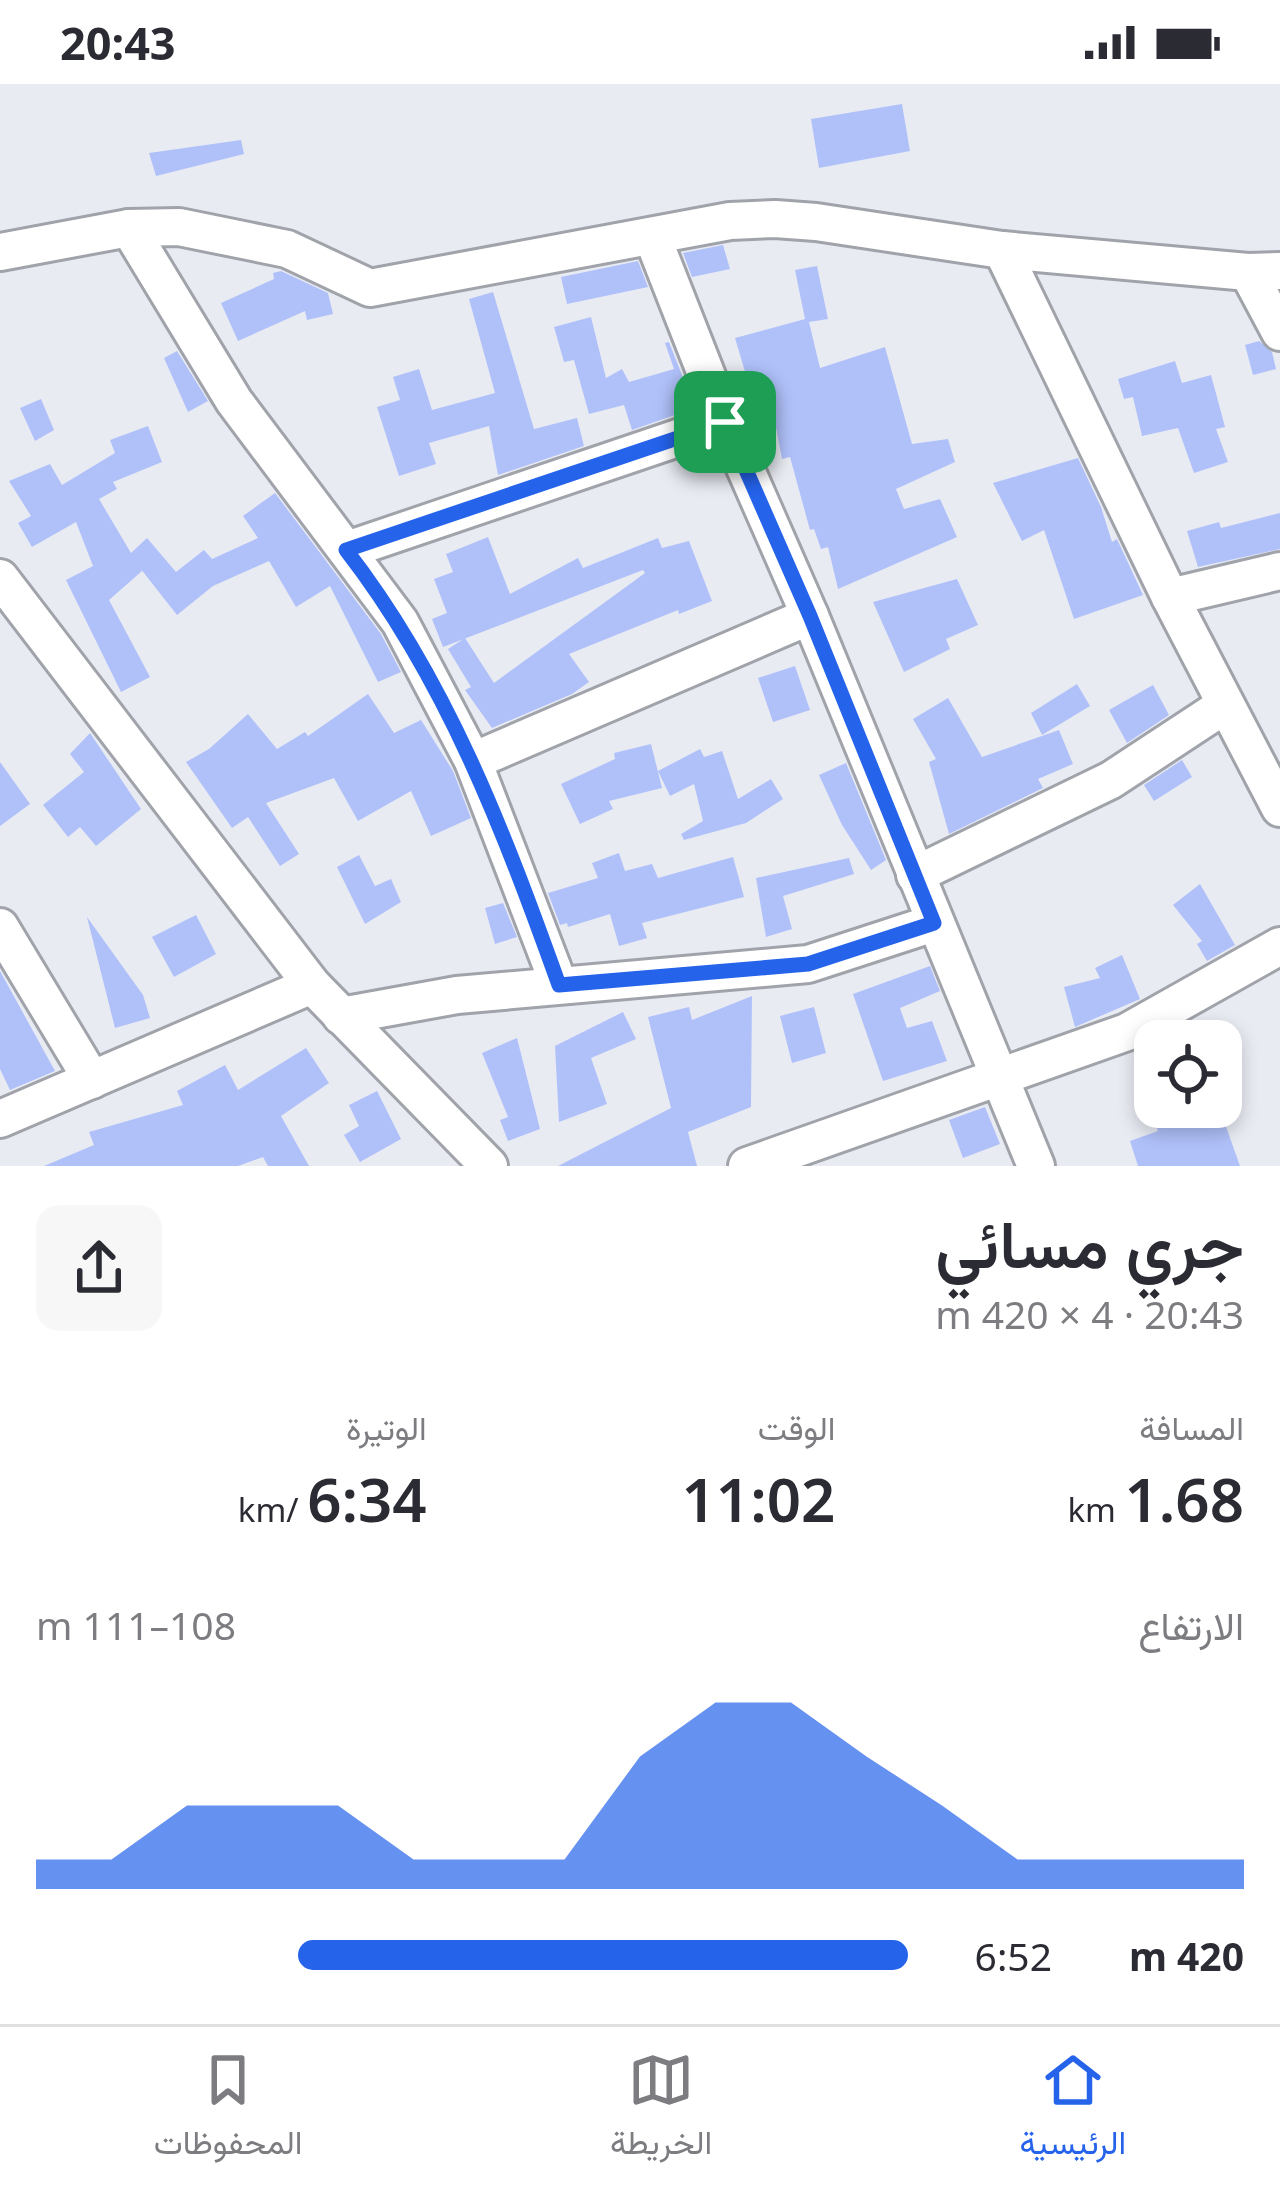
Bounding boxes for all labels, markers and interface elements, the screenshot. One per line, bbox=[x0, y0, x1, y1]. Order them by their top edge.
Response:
text: 20:43 bbox=[60, 12, 176, 73]
pin bbox=[674, 371, 776, 473]
icon: arrive bbox=[692, 389, 758, 455]
map controls bbox=[1134, 1020, 1242, 1128]
button: locate bbox=[1134, 1020, 1242, 1128]
text: جري مسائي bbox=[935, 1197, 1244, 1287]
button: share bbox=[36, 1205, 162, 1331]
text: 20:43 · 4 × 420 m bbox=[935, 1287, 1244, 1340]
text: الوتيرة bbox=[346, 1405, 427, 1450]
text: الوقت bbox=[758, 1405, 835, 1450]
text: المسافة bbox=[1139, 1405, 1244, 1450]
text: 6:34 bbox=[307, 1458, 427, 1540]
text: 11:02 bbox=[682, 1458, 835, 1540]
text: 1.68 bbox=[1124, 1458, 1244, 1540]
text: /km bbox=[238, 1487, 307, 1532]
text: km bbox=[1067, 1487, 1124, 1532]
text: 108–111 m bbox=[36, 1598, 236, 1651]
text: الارتفاع bbox=[1138, 1598, 1244, 1651]
text: 6:52 bbox=[975, 1929, 1052, 1982]
text: 420 m bbox=[1129, 1929, 1244, 1982]
tab: المحفوظات bbox=[154, 2047, 302, 2172]
tab: الخريطة bbox=[610, 2047, 712, 2172]
tab: الرئيسية bbox=[1020, 2047, 1126, 2172]

